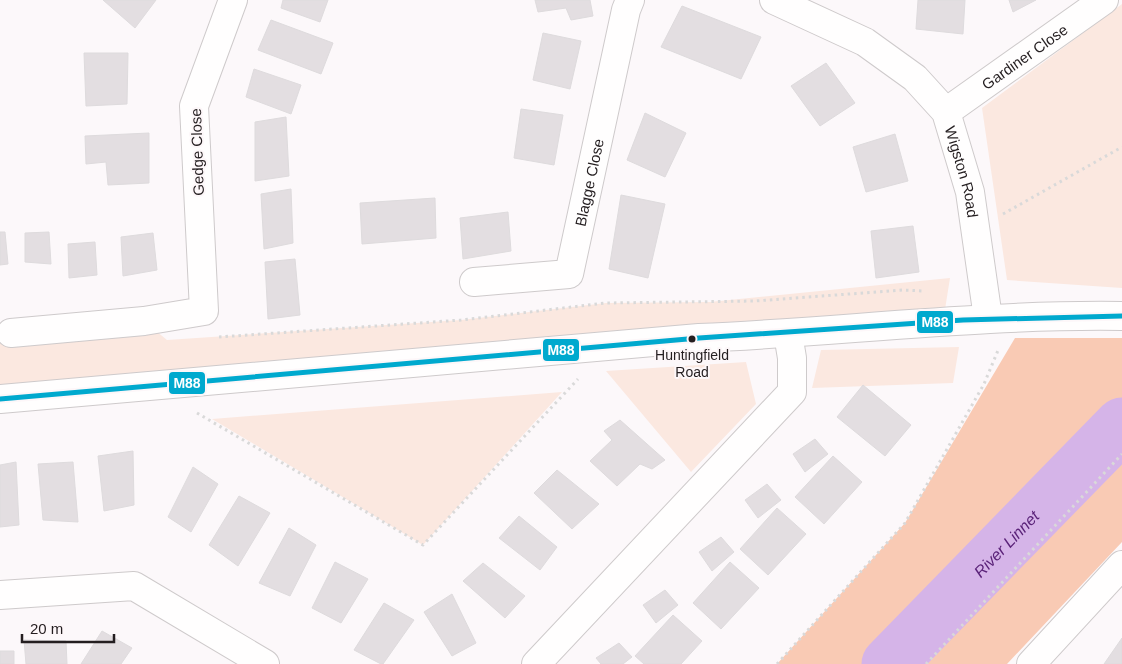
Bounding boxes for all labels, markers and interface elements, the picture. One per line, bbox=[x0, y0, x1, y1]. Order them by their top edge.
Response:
street label: Gardiner Close bbox=[978, 20, 1070, 93]
street label: Gedge Close bbox=[187, 108, 207, 196]
street label: Wigston Road bbox=[942, 124, 982, 219]
street label: Blagge Close bbox=[571, 137, 606, 228]
line badge: M88 bbox=[916, 310, 954, 334]
text: M88 bbox=[921, 314, 949, 330]
marker: Huntingfield Road bbox=[687, 334, 697, 344]
line badge: M88 bbox=[542, 338, 580, 362]
text: M88 bbox=[547, 342, 575, 358]
place label: Huntingfield Road bbox=[655, 347, 729, 380]
line badge: M88 bbox=[168, 371, 206, 395]
text: M88 bbox=[173, 375, 201, 391]
water label: River Linnet bbox=[970, 507, 1043, 580]
scale bar bbox=[22, 612, 115, 644]
text: 20 m bbox=[30, 620, 63, 637]

